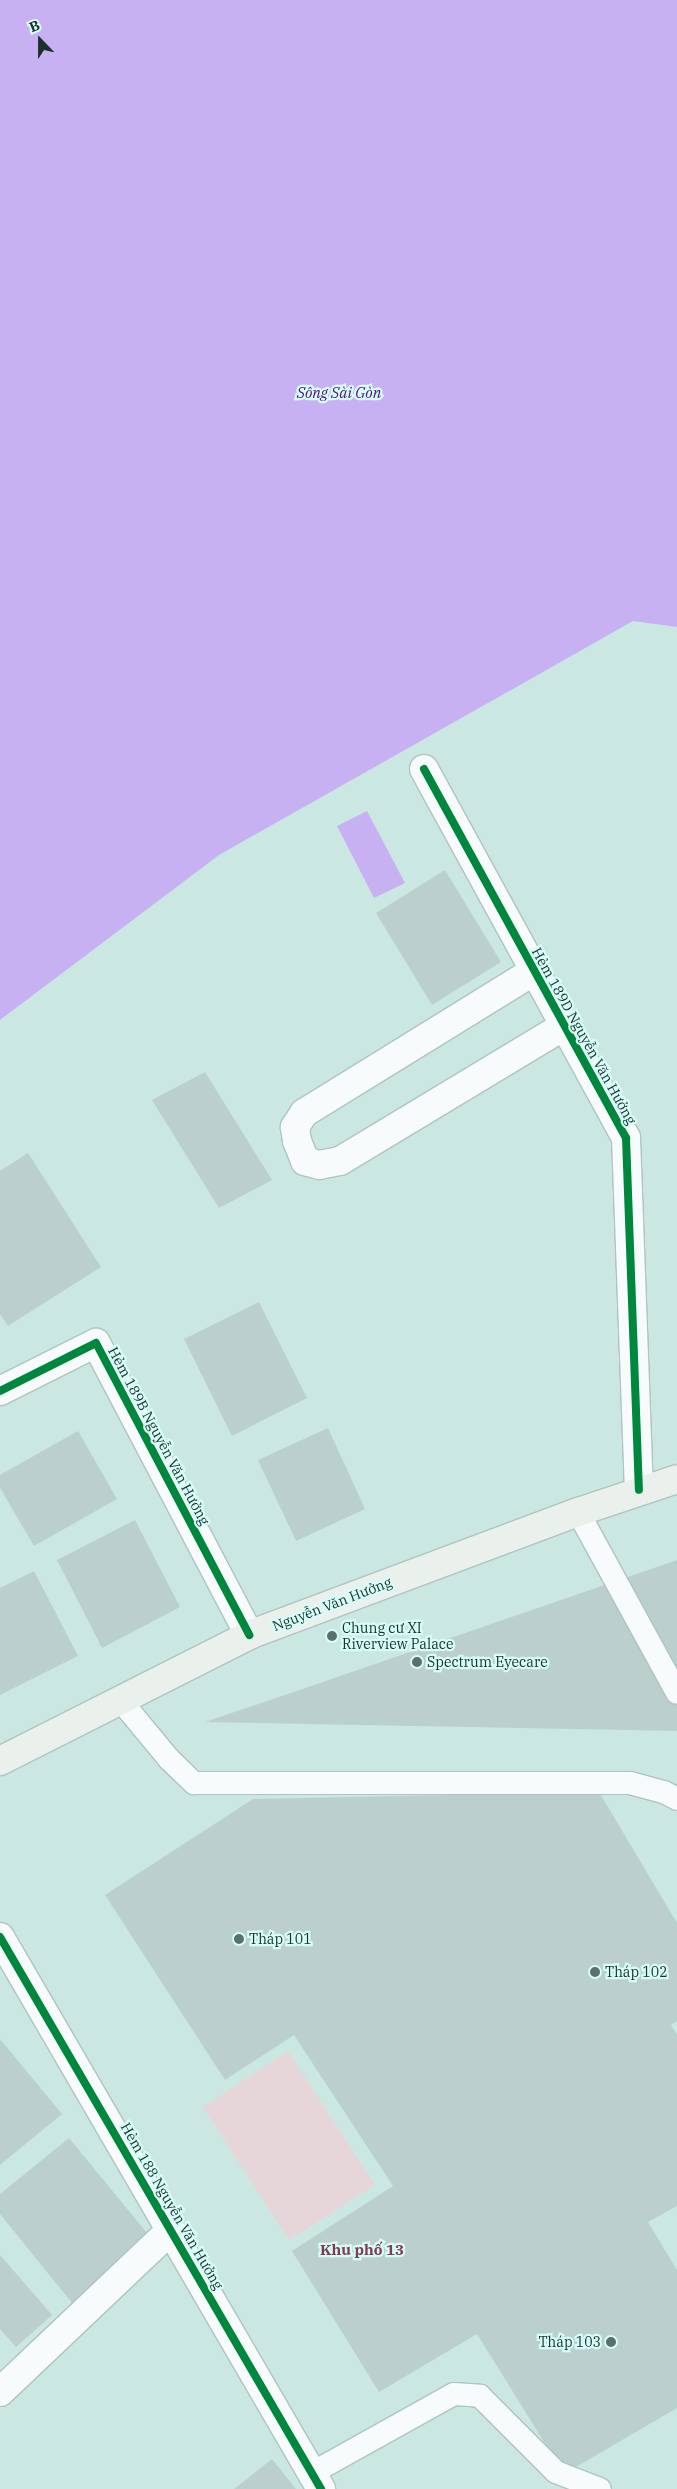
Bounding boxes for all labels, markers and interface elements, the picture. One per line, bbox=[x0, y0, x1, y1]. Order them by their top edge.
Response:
north arrow bbox=[15, 15, 65, 65]
text: B bbox=[26, 16, 42, 36]
water label: Sông Sài Gòn bbox=[297, 384, 381, 402]
street label: Hẻm 189D Nguyễn Văn Hưởng bbox=[528, 945, 640, 1127]
street label: Hẻm 189B Nguyễn Văn Hưởng bbox=[105, 1344, 213, 1528]
street label: Nguyễn Văn Hưởng bbox=[270, 1574, 394, 1634]
place label: Chung cư XI Riverview Palace bbox=[342, 1620, 453, 1652]
marker: Chung cư XI Riverview Palace bbox=[326, 1630, 338, 1642]
place label: Spectrum Eyecare bbox=[427, 1654, 548, 1670]
marker: Spectrum Eyecare bbox=[411, 1656, 423, 1668]
place label: Tháp 101 bbox=[249, 1931, 312, 1947]
marker: Tháp 101 bbox=[233, 1933, 245, 1945]
place label: Tháp 102 bbox=[605, 1964, 668, 1980]
marker: Tháp 102 bbox=[589, 1966, 601, 1978]
street label: Hẻm 188 Nguyễn Văn Hưởng bbox=[117, 2120, 227, 2292]
district label: Khu phố 13 bbox=[320, 2241, 404, 2259]
place label: Tháp 103 bbox=[538, 2334, 601, 2350]
marker: Tháp 103 bbox=[605, 2336, 617, 2348]

